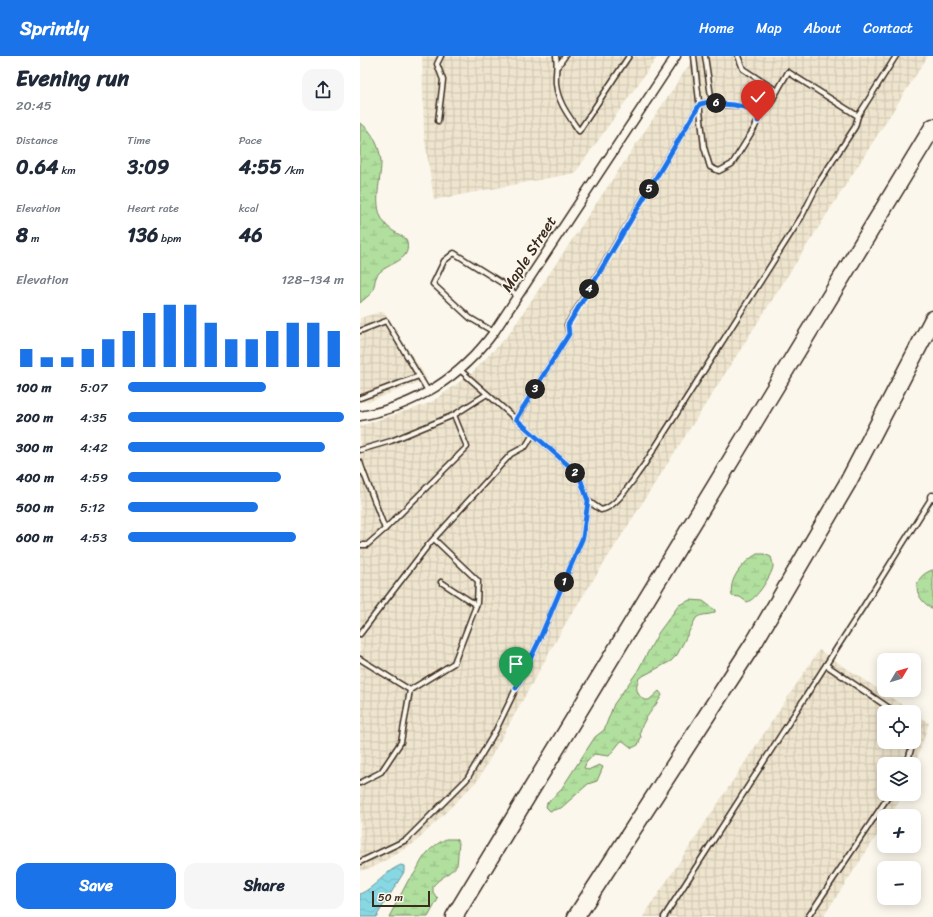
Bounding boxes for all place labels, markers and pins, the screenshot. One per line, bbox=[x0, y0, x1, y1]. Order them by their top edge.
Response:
pin bbox=[741, 80, 775, 121]
pin: 6 bbox=[706, 93, 726, 113]
pin: 5 bbox=[639, 179, 659, 199]
pin: 4 bbox=[579, 279, 599, 299]
pin: 3 bbox=[525, 379, 545, 399]
pin: 2 bbox=[565, 463, 585, 483]
pin: 1 bbox=[554, 572, 574, 592]
pin bbox=[499, 647, 533, 688]

